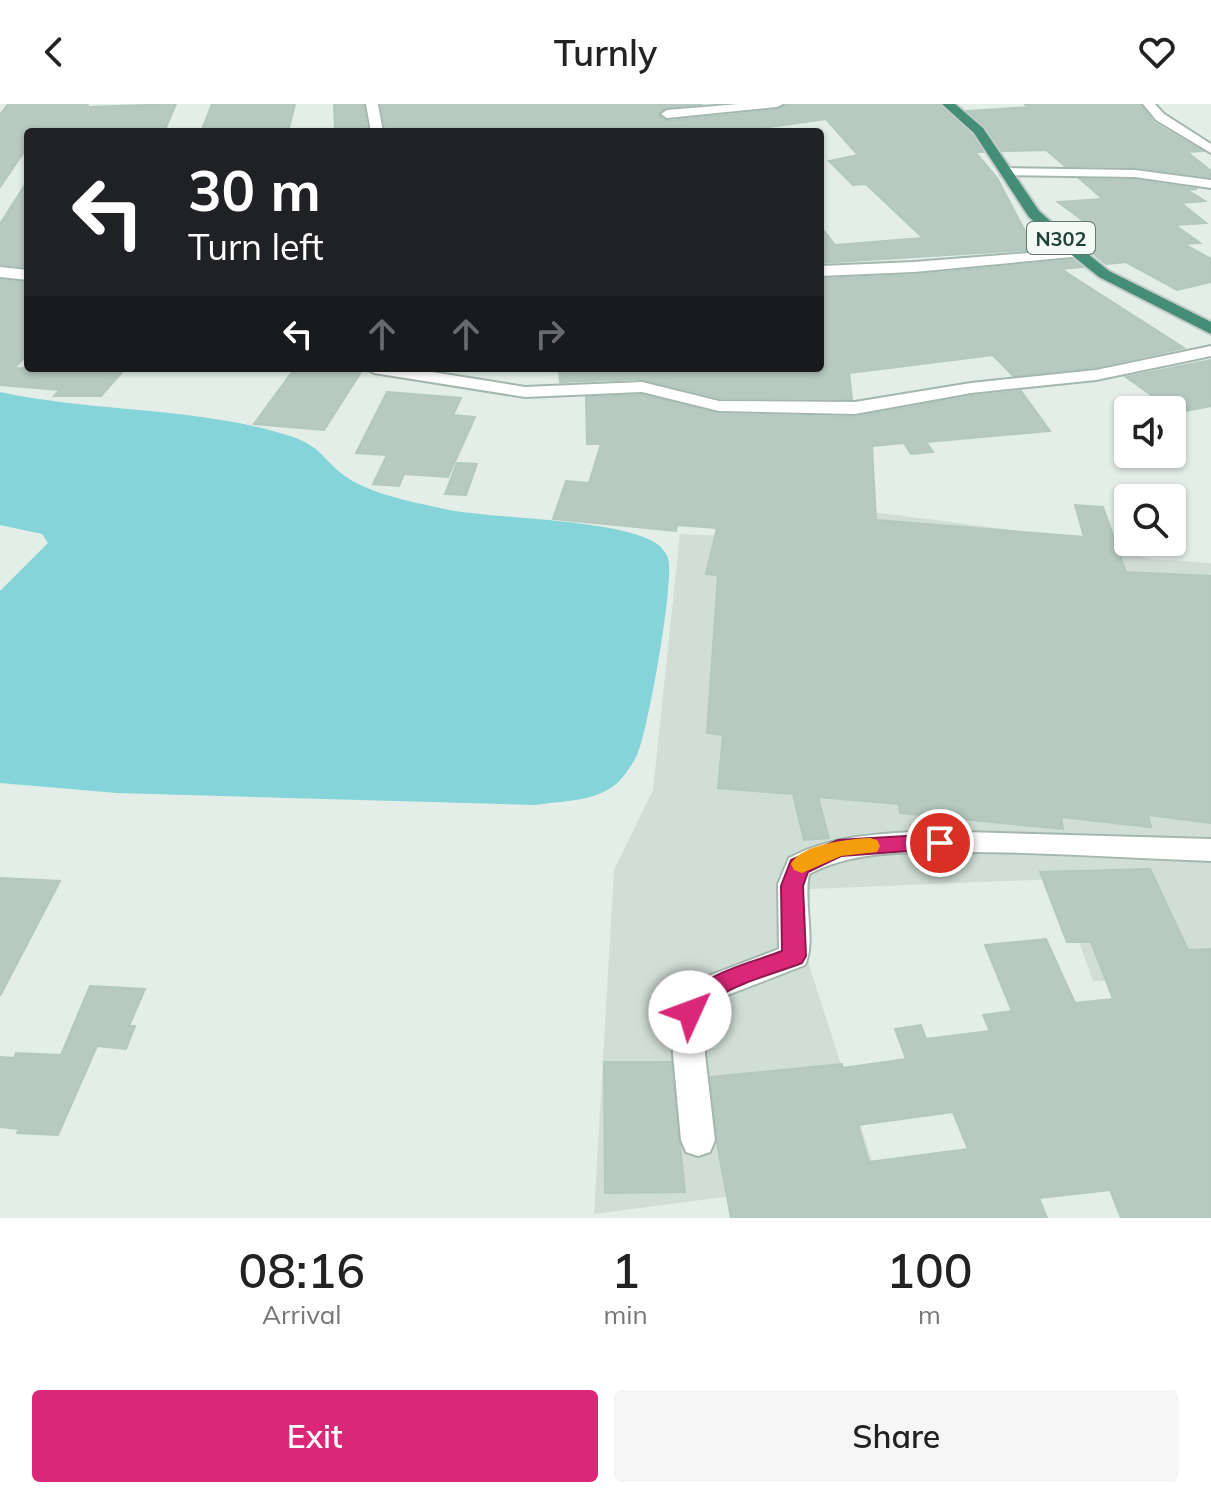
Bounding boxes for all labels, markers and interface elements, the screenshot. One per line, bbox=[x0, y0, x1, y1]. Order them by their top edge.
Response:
icon: back bbox=[32, 30, 76, 74]
text: Turnly bbox=[554, 30, 657, 75]
icon: heart bbox=[1135, 30, 1179, 74]
text: 30 m bbox=[188, 155, 321, 225]
icon: left bbox=[56, 160, 160, 264]
road number: N302 bbox=[1027, 222, 1095, 254]
text: Turn left bbox=[188, 224, 324, 269]
icon: left bbox=[276, 312, 320, 356]
icon: ahead bbox=[360, 312, 404, 356]
icon: ahead bbox=[444, 312, 488, 356]
icon: right bbox=[528, 312, 572, 356]
map controls bbox=[1114, 396, 1186, 556]
button: sound bbox=[1114, 396, 1186, 468]
button: search bbox=[1114, 484, 1186, 556]
pin bbox=[906, 809, 974, 877]
icon: arrive bbox=[918, 821, 962, 865]
position arrow bbox=[648, 970, 732, 1054]
text: 08:16 bbox=[238, 1240, 365, 1300]
text: 1 bbox=[611, 1240, 640, 1300]
text: 100 bbox=[886, 1240, 973, 1300]
text: Arrival bbox=[262, 1298, 341, 1331]
text: min bbox=[603, 1298, 648, 1331]
text: m bbox=[918, 1298, 941, 1331]
button: Exit bbox=[32, 1390, 598, 1482]
button: Share bbox=[614, 1390, 1179, 1482]

